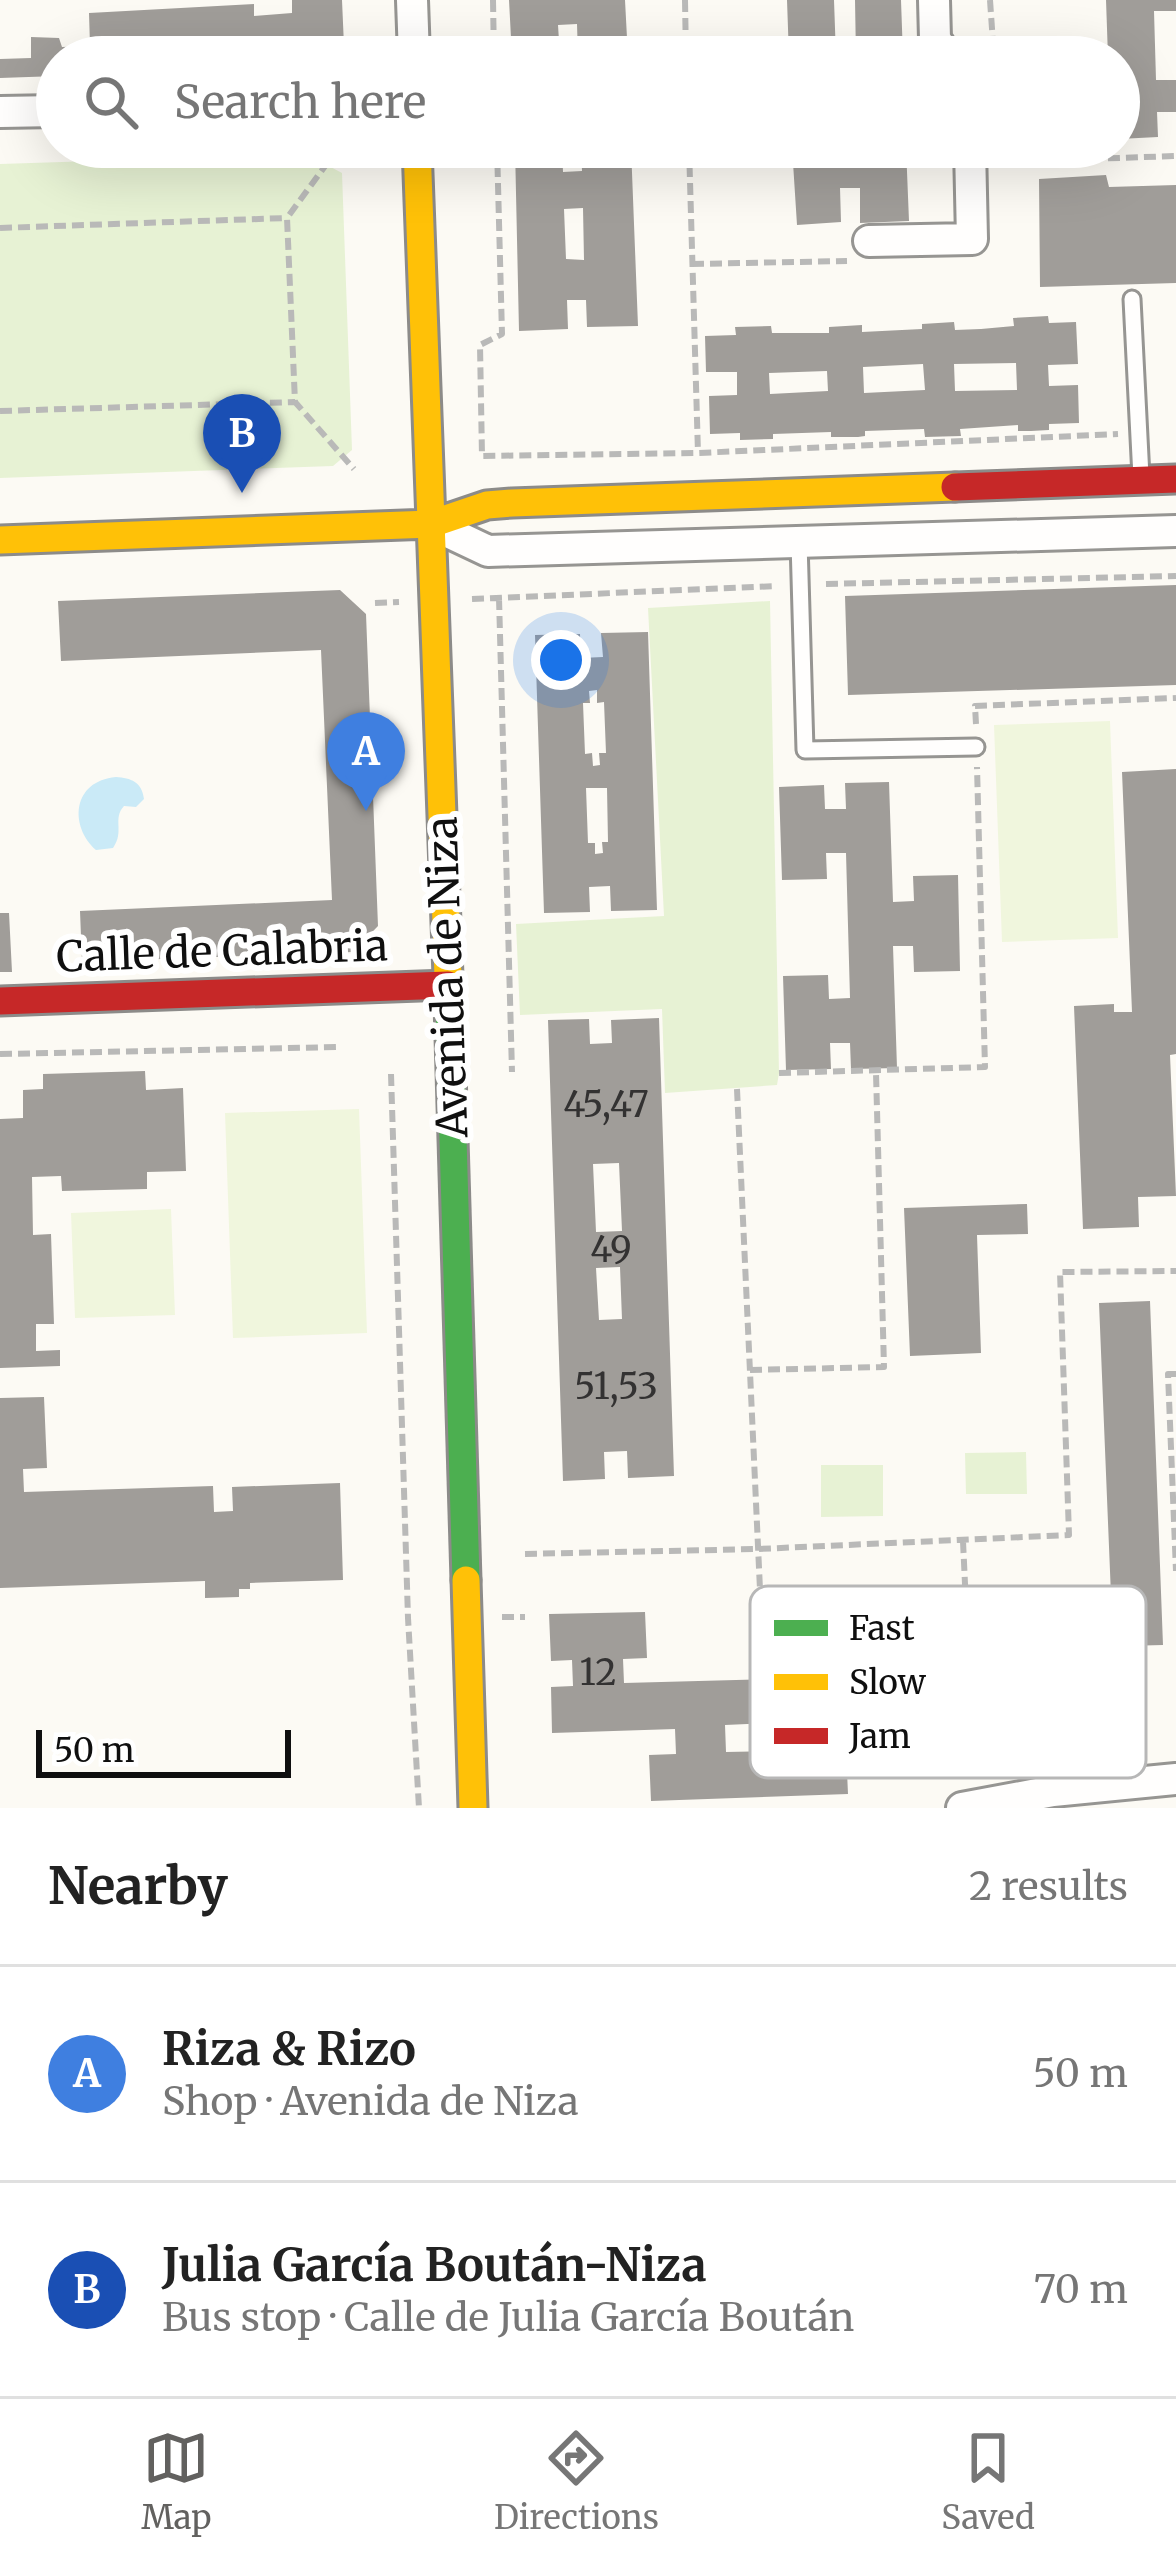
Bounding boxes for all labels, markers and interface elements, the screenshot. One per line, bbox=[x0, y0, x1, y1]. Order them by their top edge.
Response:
search box bbox=[36, 36, 1140, 168]
icon: search bbox=[78, 69, 144, 135]
text: Search here bbox=[174, 74, 426, 130]
pin: B bbox=[203, 394, 281, 493]
your location bbox=[531, 630, 591, 690]
pin: A bbox=[327, 712, 405, 811]
street label: Avenida de Niza bbox=[415, 816, 479, 1139]
street label: Calle de Calabria bbox=[55, 919, 389, 983]
house number: 45,47 bbox=[563, 1082, 649, 1127]
house number: 49 bbox=[590, 1227, 632, 1272]
house number: 51,53 bbox=[574, 1364, 658, 1409]
legend bbox=[750, 1586, 1146, 1778]
text: Fast bbox=[849, 1608, 915, 1649]
house number: 12 bbox=[579, 1650, 617, 1695]
text: Slow bbox=[849, 1662, 927, 1703]
text: Jam bbox=[848, 1716, 911, 1757]
scale bar bbox=[36, 1724, 291, 1777]
text: 50 m bbox=[54, 1730, 135, 1771]
text: Nearby bbox=[48, 1854, 228, 1918]
text: 2 results bbox=[969, 1862, 1128, 1911]
text: Riza & Rizo bbox=[162, 2021, 416, 2077]
text: A bbox=[73, 2049, 101, 2098]
text: 50 m bbox=[1033, 2049, 1128, 2098]
text: Shop · Avenida de Niza bbox=[162, 2077, 579, 2126]
text: Julia García Boután-Niza bbox=[162, 2237, 707, 2293]
text: B bbox=[73, 2265, 101, 2314]
text: 70 m bbox=[1034, 2265, 1128, 2314]
text: Bus stop · Calle de Julia García Boután bbox=[162, 2293, 854, 2342]
tab: Map bbox=[141, 2425, 212, 2538]
tab: Directions bbox=[494, 2425, 659, 2538]
tab: Saved bbox=[941, 2425, 1035, 2538]

